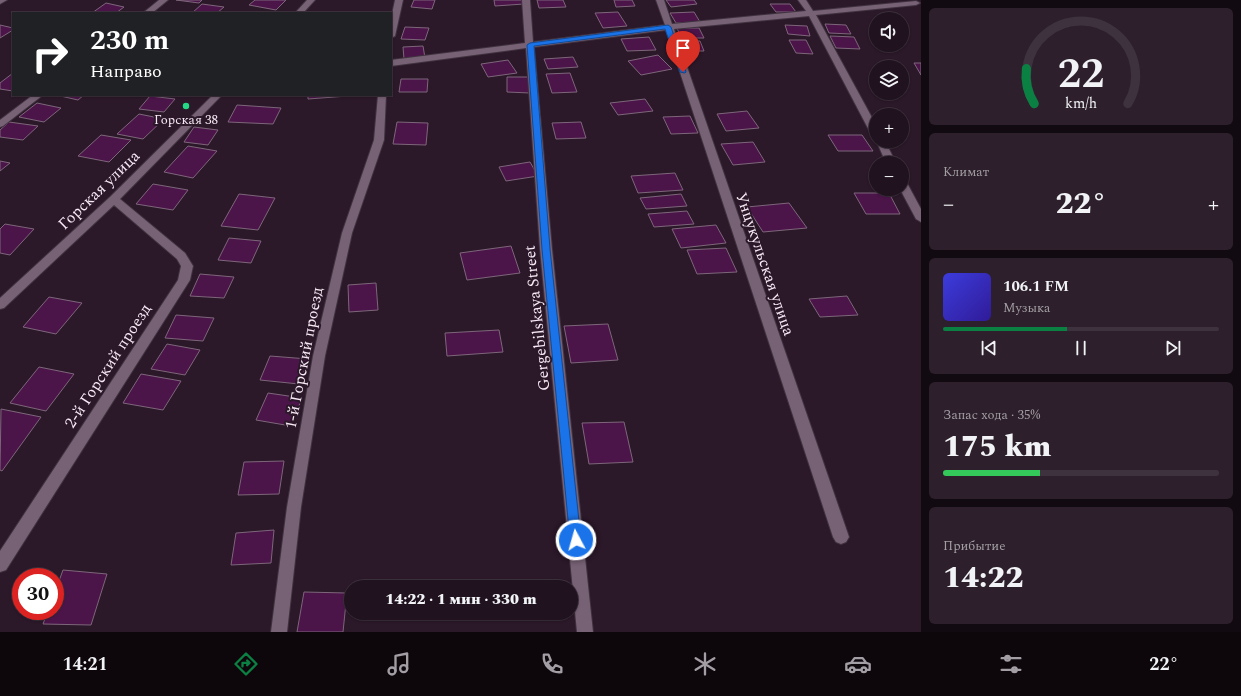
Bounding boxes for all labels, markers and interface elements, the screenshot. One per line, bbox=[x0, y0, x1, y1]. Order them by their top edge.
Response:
map controls bbox=[869, 12, 909, 196]
button: sound bbox=[869, 12, 909, 52]
text: 230 m bbox=[90, 19, 169, 62]
icon: right bbox=[24, 28, 76, 80]
pin bbox=[666, 31, 700, 72]
icon: arrive bbox=[672, 37, 694, 59]
text: 22 bbox=[1058, 43, 1104, 106]
text: Направо bbox=[90, 58, 162, 85]
button: layers bbox=[869, 60, 909, 100]
text: km/h bbox=[1065, 93, 1097, 115]
marker: Горская 38 bbox=[181, 101, 191, 111]
button: + bbox=[869, 108, 909, 148]
place label: Горская 38 bbox=[154, 110, 218, 130]
street label: Горская улица bbox=[52, 144, 146, 236]
button: − bbox=[869, 156, 909, 196]
text: Климат bbox=[943, 162, 989, 182]
text: 22° bbox=[1056, 181, 1107, 227]
text: − bbox=[943, 188, 954, 221]
text: + bbox=[1208, 188, 1219, 221]
street label: Унцукульская улица bbox=[729, 189, 801, 339]
street label: Gergebilskaya Street bbox=[517, 244, 557, 392]
text: 106.1 FM bbox=[1003, 275, 1069, 298]
street label: 1-й Горский проезд bbox=[278, 285, 330, 431]
text: Музыка bbox=[1003, 298, 1050, 318]
street label: 2-й Горский проезд bbox=[59, 299, 157, 433]
icon: previous bbox=[978, 337, 1000, 359]
icon: pause bbox=[1070, 337, 1092, 359]
icon: next bbox=[1162, 337, 1184, 359]
text: Запас хода · 35% bbox=[943, 405, 1040, 425]
text: 175 km bbox=[943, 424, 1051, 470]
position arrow bbox=[555, 519, 597, 561]
text: Прибытие bbox=[943, 536, 1005, 556]
text: 14:22 bbox=[943, 555, 1023, 601]
speed limit sign: 30 bbox=[12, 568, 64, 620]
text: 14:22 · 1 мин · 330 m bbox=[385, 588, 537, 611]
icon: directions bbox=[232, 650, 260, 678]
icon: music bbox=[385, 650, 413, 678]
icon: phone bbox=[538, 650, 566, 678]
icon: climate bbox=[691, 650, 719, 678]
icon: car bbox=[844, 650, 872, 678]
icon: filters bbox=[997, 650, 1025, 678]
text: 14:21 bbox=[62, 651, 108, 678]
text: 22° bbox=[1149, 651, 1179, 678]

